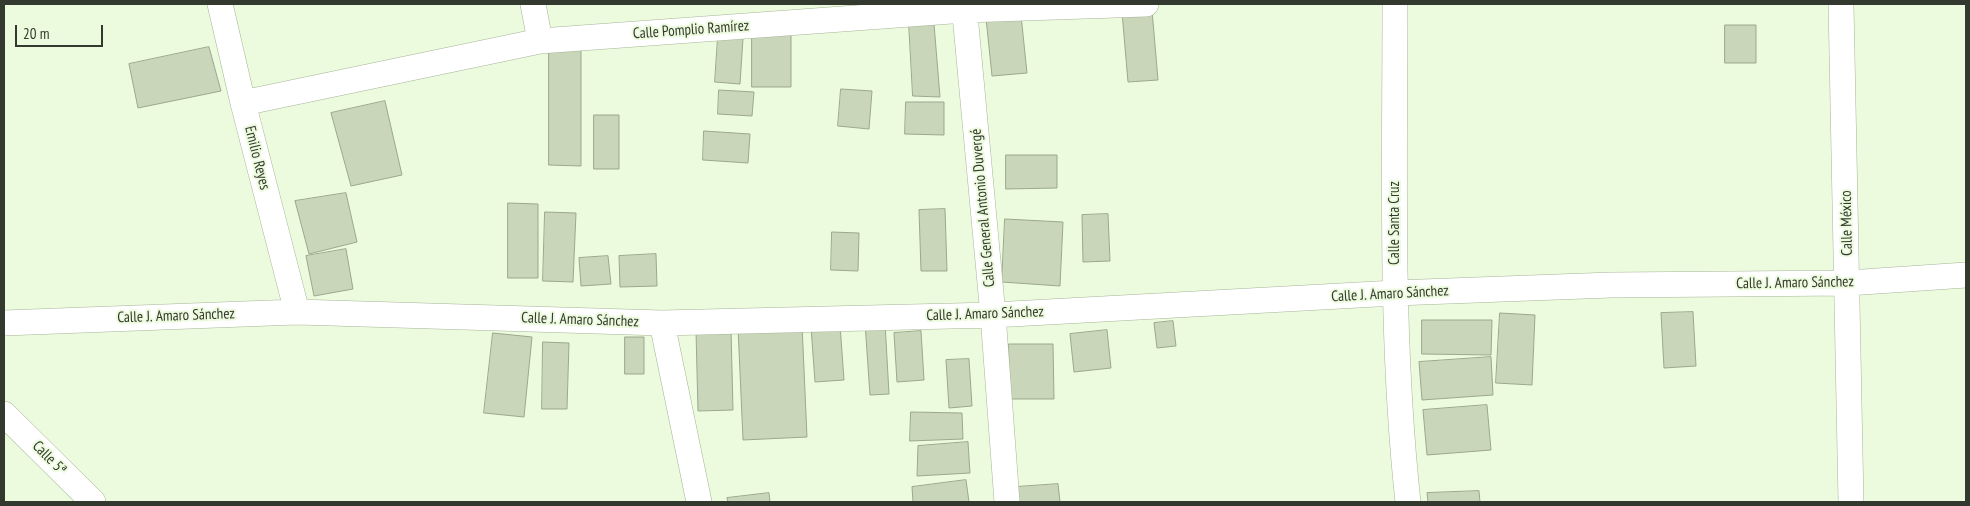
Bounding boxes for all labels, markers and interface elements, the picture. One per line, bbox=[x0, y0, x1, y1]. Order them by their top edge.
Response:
scale bar bbox=[18, 15, 105, 47]
street label: Calle Pomplio Ramírez bbox=[632, 17, 750, 43]
text: 20 m bbox=[23, 24, 49, 43]
street label: Emilio Reyes bbox=[240, 124, 274, 192]
street label: Calle General Antonio Duvergé bbox=[967, 128, 999, 288]
street label: Calle Santa Cruz bbox=[1386, 181, 1404, 265]
street label: Calle México bbox=[1837, 190, 1857, 256]
street label: Calle J. Amaro Sánchez bbox=[1736, 273, 1854, 293]
street label: Calle J. Amaro Sánchez bbox=[1331, 282, 1449, 306]
street label: Calle J. Amaro Sánchez bbox=[926, 303, 1044, 325]
street label: Calle J. Amaro Sánchez bbox=[117, 305, 235, 327]
street label: Calle J. Amaro Sánchez bbox=[521, 309, 639, 331]
street label: Calle 5ª bbox=[28, 437, 70, 479]

